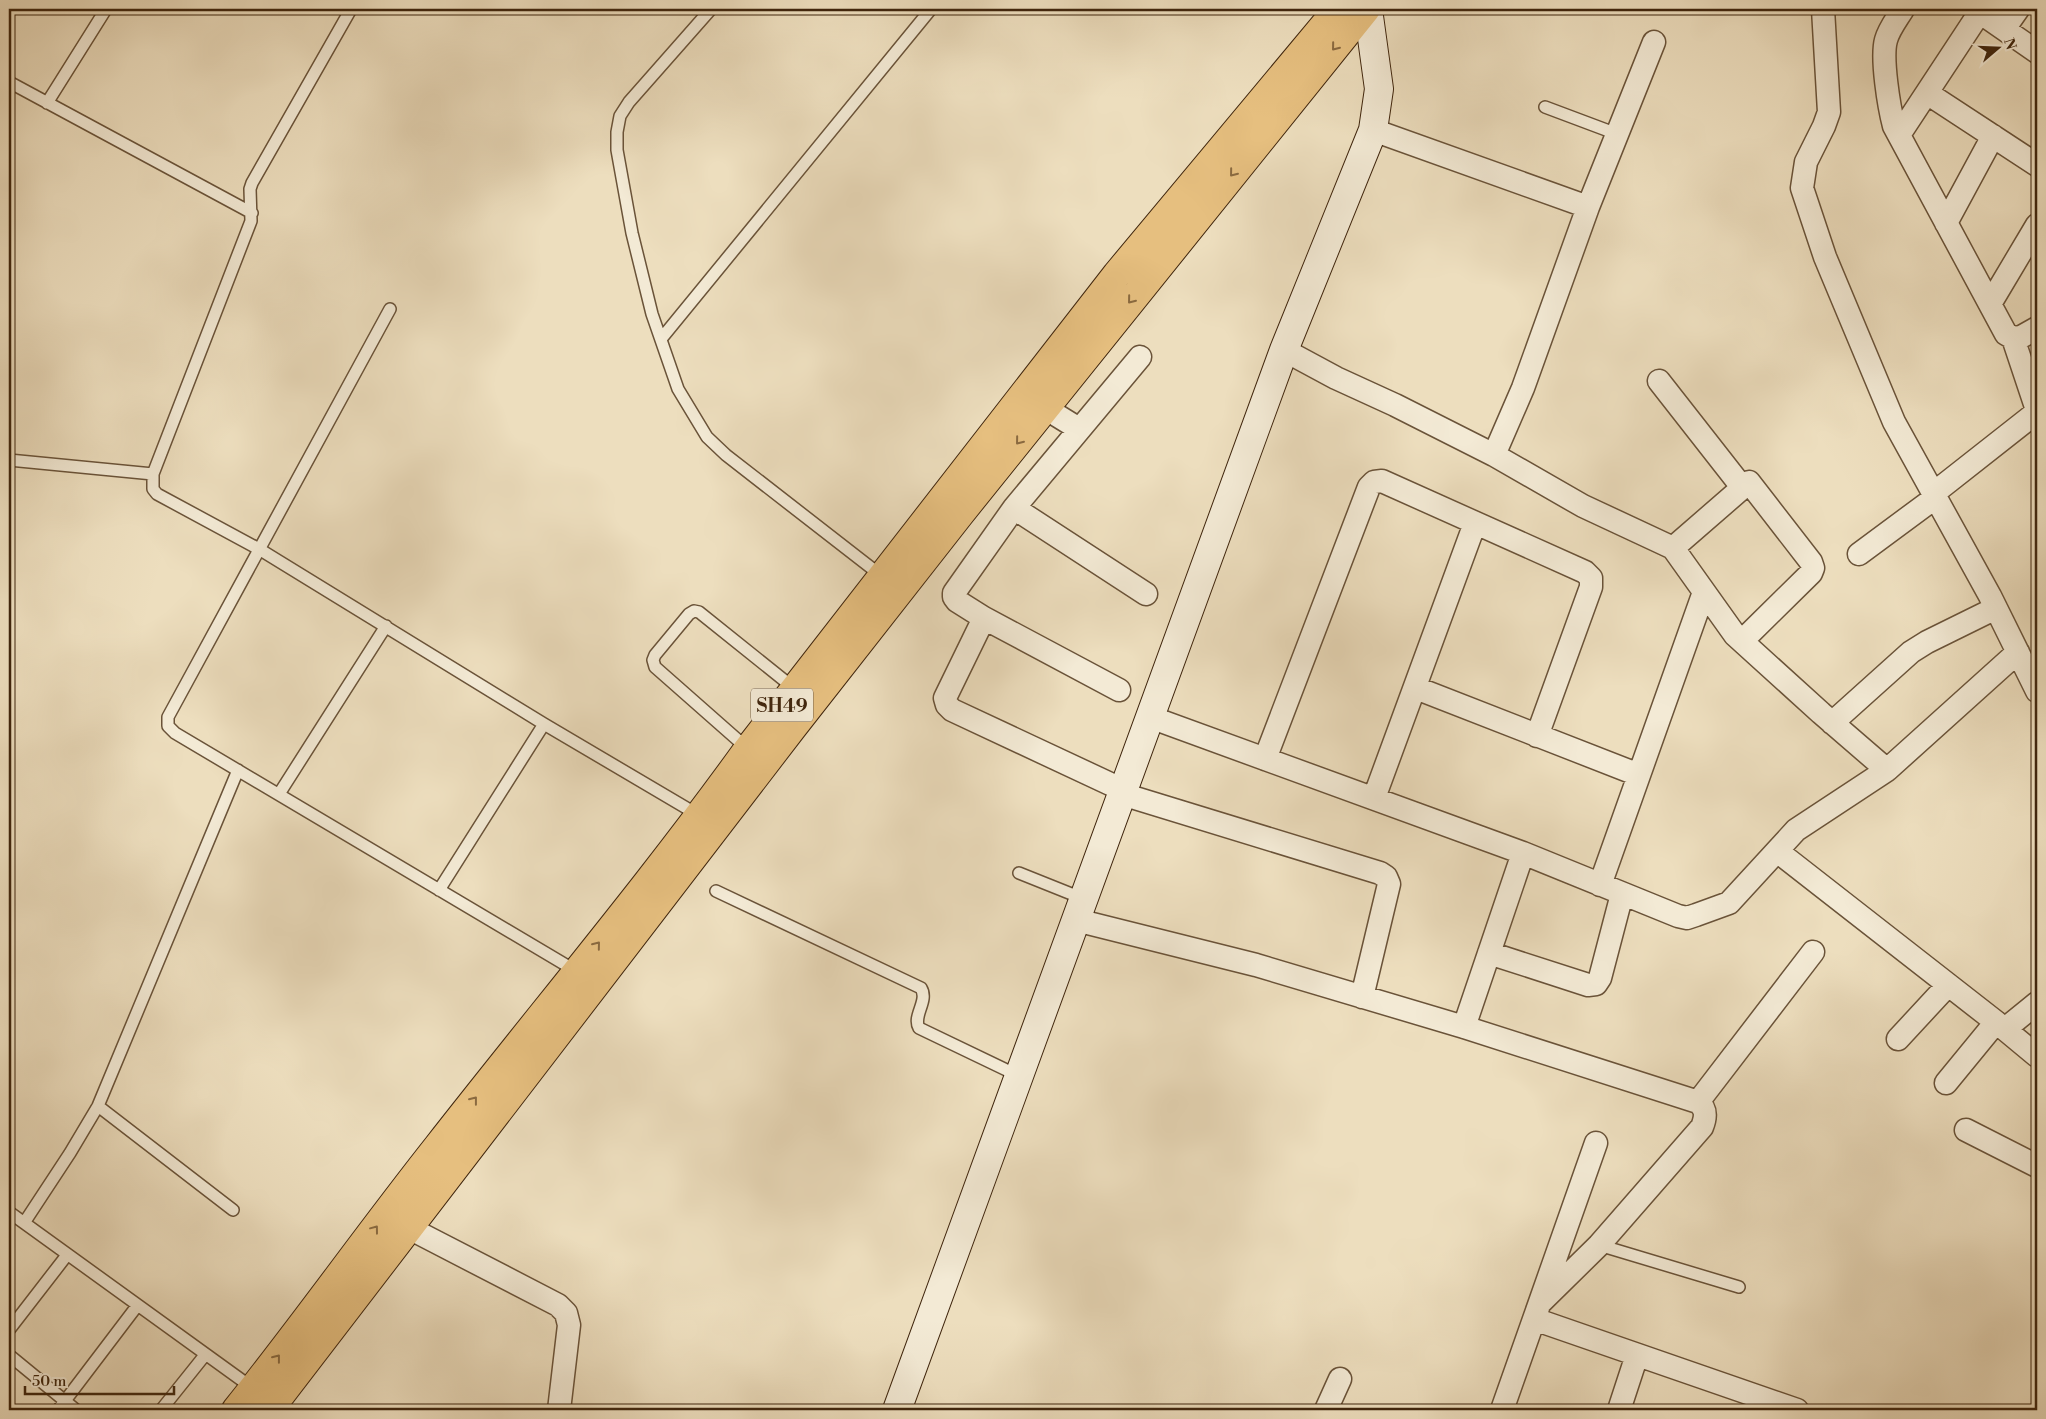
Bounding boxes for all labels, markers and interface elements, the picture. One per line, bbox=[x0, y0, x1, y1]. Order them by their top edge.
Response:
north arrow bbox=[1974, 22, 2024, 72]
text: N bbox=[1999, 36, 2020, 52]
one-way arrow bbox=[1332, 41, 1340, 50]
one-way arrow bbox=[1230, 167, 1238, 176]
one-way arrow bbox=[1129, 294, 1137, 303]
one-way arrow bbox=[1016, 435, 1025, 444]
road number: SH49 bbox=[751, 688, 813, 722]
one-way arrow bbox=[591, 942, 599, 951]
one-way arrow bbox=[469, 1096, 478, 1105]
one-way arrow bbox=[370, 1226, 378, 1235]
one-way arrow bbox=[272, 1355, 280, 1364]
scale bar bbox=[25, 1364, 174, 1396]
text: 50 m bbox=[32, 1372, 66, 1391]

